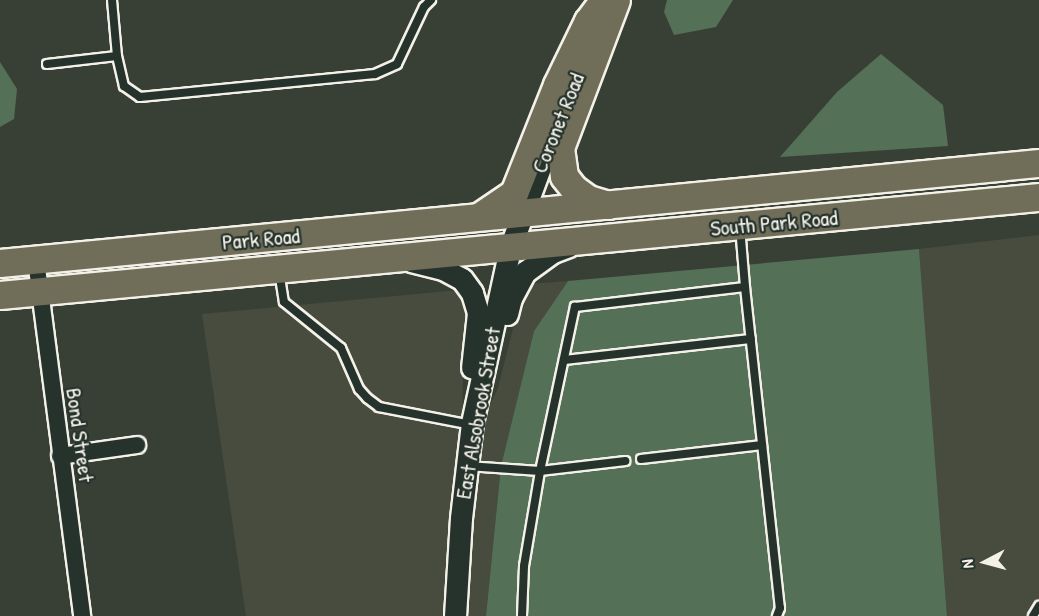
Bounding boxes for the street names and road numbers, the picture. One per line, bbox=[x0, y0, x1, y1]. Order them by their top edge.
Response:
street label: Coronet Road bbox=[526, 69, 590, 177]
street label: South Park Road bbox=[709, 204, 839, 242]
street label: Park Road bbox=[221, 222, 301, 256]
street label: East Alsobrook Street bbox=[450, 325, 506, 501]
street label: Bond Street bbox=[60, 386, 100, 484]

